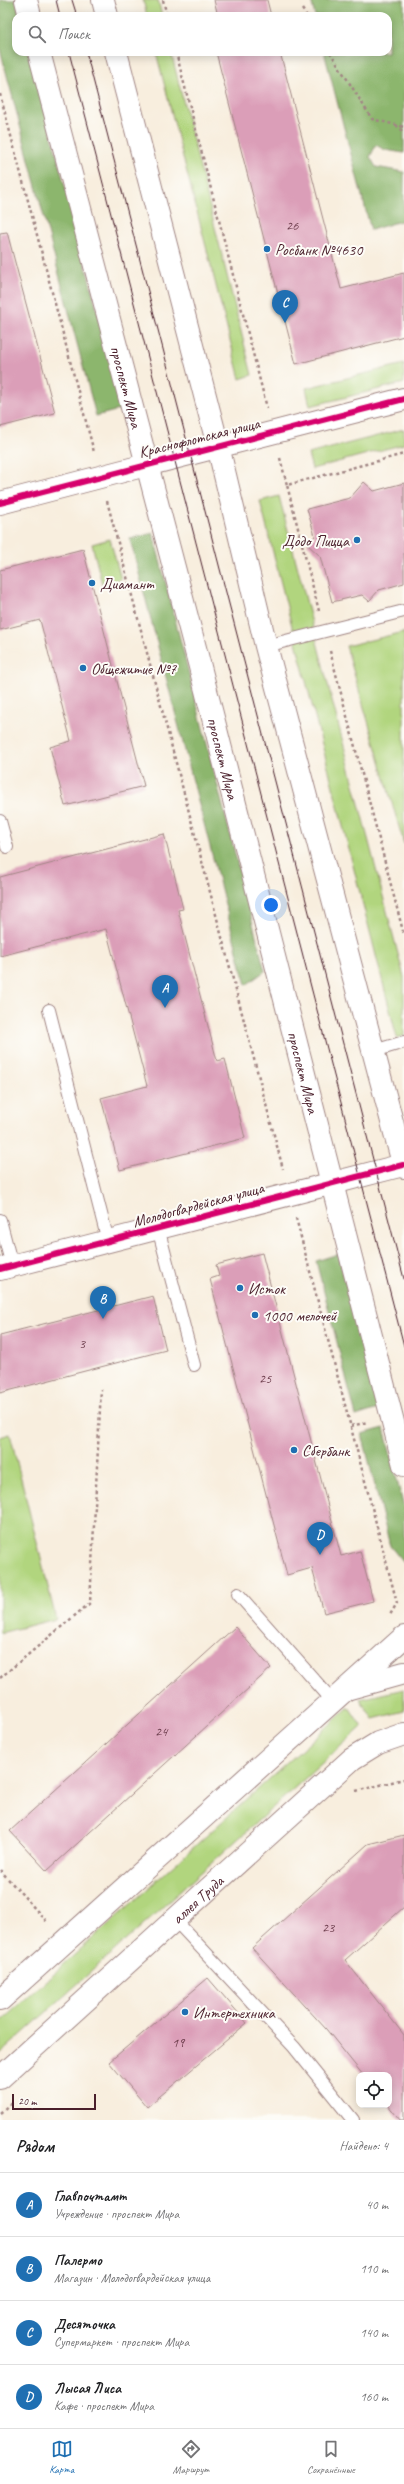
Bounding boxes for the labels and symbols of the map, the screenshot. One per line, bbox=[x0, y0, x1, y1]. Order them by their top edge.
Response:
house number: 26 bbox=[286, 217, 299, 234]
place label: Росбанк №4630 bbox=[275, 240, 364, 260]
marker: Росбанк №4630 bbox=[262, 244, 272, 254]
pin: C bbox=[272, 290, 298, 323]
street label: проспект Мира bbox=[105, 344, 146, 431]
street label: Краснофлотская улица bbox=[137, 413, 263, 463]
place label: Додо Пицца bbox=[282, 531, 350, 551]
marker: Додо Пицца bbox=[352, 535, 362, 545]
place label: Диамант bbox=[100, 574, 155, 594]
marker: Диамант bbox=[87, 578, 97, 588]
place label: Общежитие №7 bbox=[91, 659, 177, 679]
marker: Общежитие №7 bbox=[78, 663, 88, 673]
street label: проспект Мира bbox=[202, 715, 243, 803]
your location bbox=[261, 895, 281, 915]
pin: A bbox=[152, 975, 178, 1008]
street label: проспект Мира bbox=[283, 1029, 323, 1117]
street label: Молодогвардейская улица bbox=[131, 1177, 267, 1232]
place label: Исток bbox=[248, 1279, 286, 1299]
marker: Исток bbox=[235, 1283, 245, 1293]
pin: B bbox=[90, 1286, 116, 1319]
place label: 1000 мелочей bbox=[263, 1306, 338, 1326]
marker: 1000 мелочей bbox=[250, 1310, 260, 1320]
house number: 3 bbox=[79, 1335, 87, 1352]
house number: 25 bbox=[259, 1370, 272, 1387]
place label: Сбербанк bbox=[302, 1441, 351, 1461]
marker: Сбербанк bbox=[289, 1445, 299, 1455]
pin: D bbox=[307, 1522, 333, 1555]
house number: 24 bbox=[155, 1723, 169, 1740]
street label: аллея Труда bbox=[168, 1871, 229, 1929]
house number: 23 bbox=[322, 1919, 336, 1936]
place label: Интертехника bbox=[193, 2003, 276, 2023]
marker: Интертехника bbox=[180, 2007, 190, 2017]
house number: 19 bbox=[172, 2034, 186, 2051]
scale bar bbox=[12, 2092, 96, 2111]

